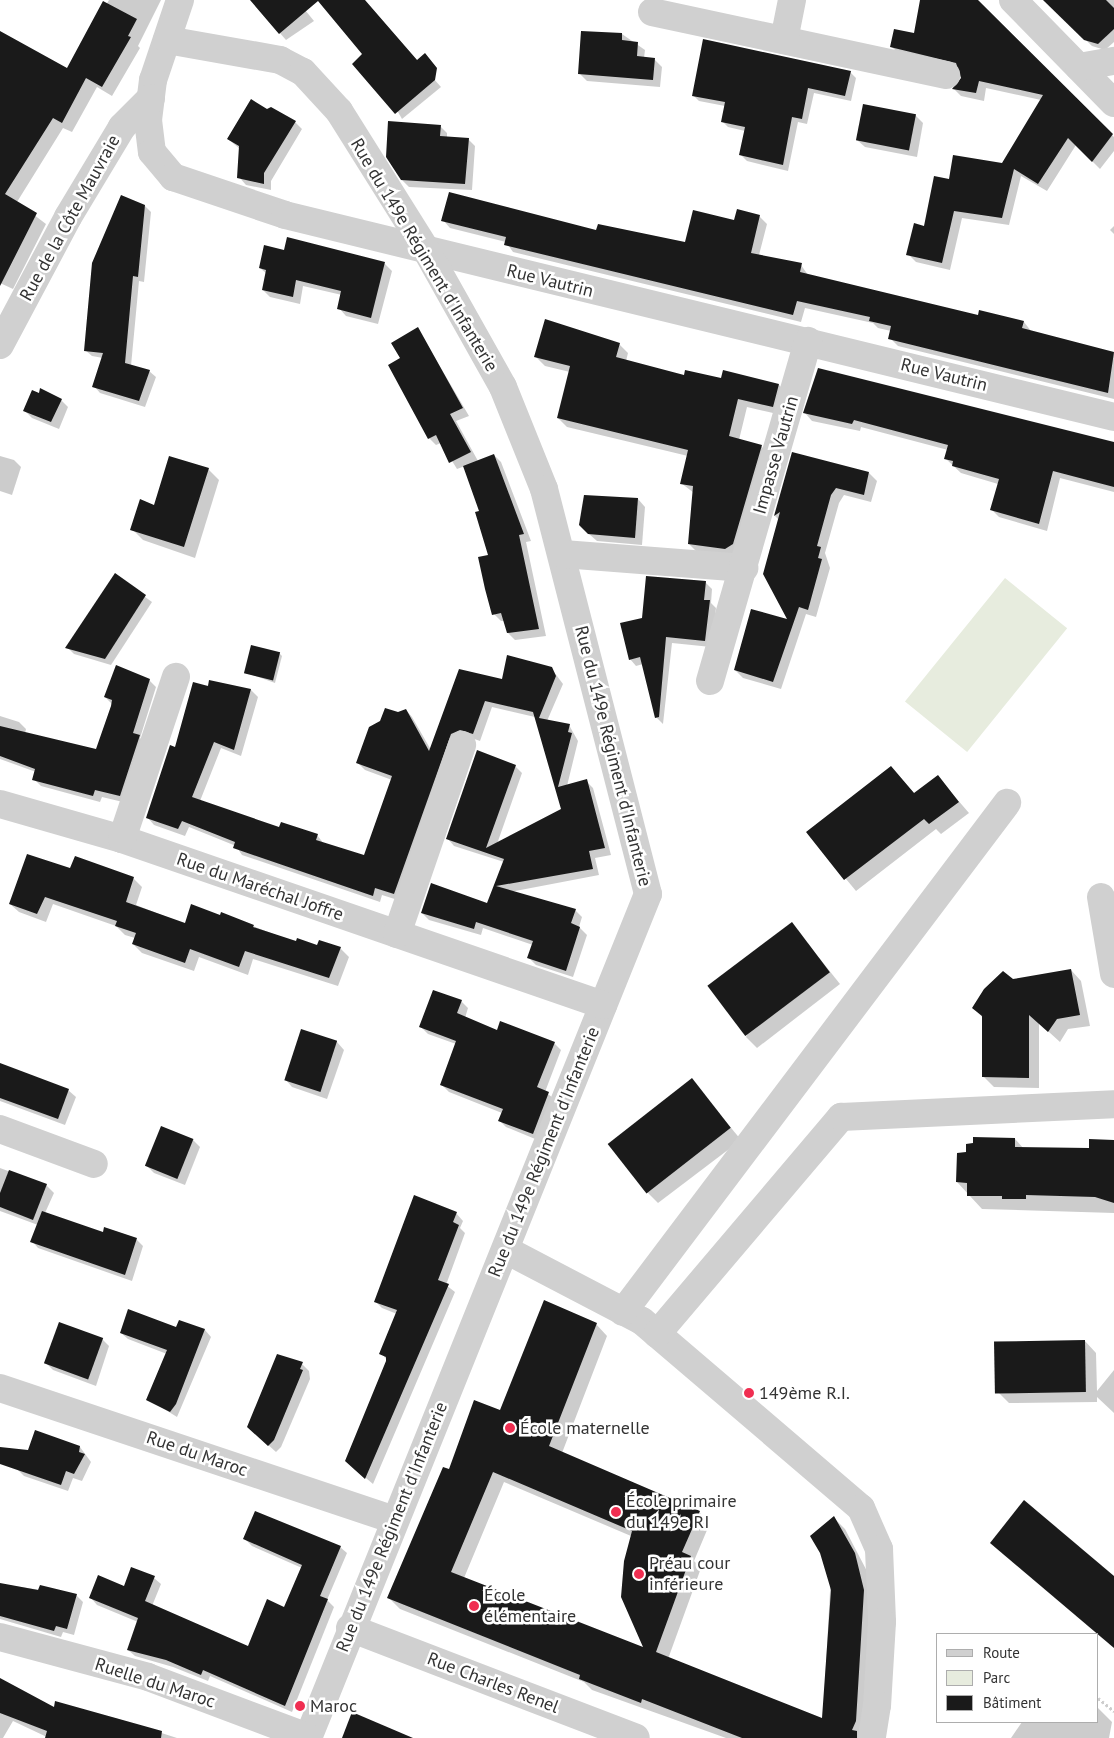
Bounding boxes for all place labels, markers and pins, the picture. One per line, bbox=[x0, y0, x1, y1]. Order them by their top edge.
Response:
place label: 149ème R.I. bbox=[759, 1382, 850, 1404]
marker: 149ème R.I. bbox=[743, 1387, 755, 1399]
place label: École maternelle bbox=[520, 1417, 650, 1439]
marker: École maternelle bbox=[504, 1422, 516, 1434]
place label: École primaire du 149e RI bbox=[626, 1491, 737, 1534]
marker: École primaire du 149e RI bbox=[610, 1506, 622, 1518]
place label: Préau cour inférieure bbox=[649, 1553, 730, 1596]
marker: Préau cour inférieure bbox=[633, 1568, 645, 1580]
place label: École élémentaire bbox=[484, 1585, 576, 1628]
marker: École élémentaire bbox=[468, 1600, 480, 1612]
place label: Maroc bbox=[310, 1695, 357, 1717]
marker: Maroc bbox=[294, 1700, 306, 1712]

